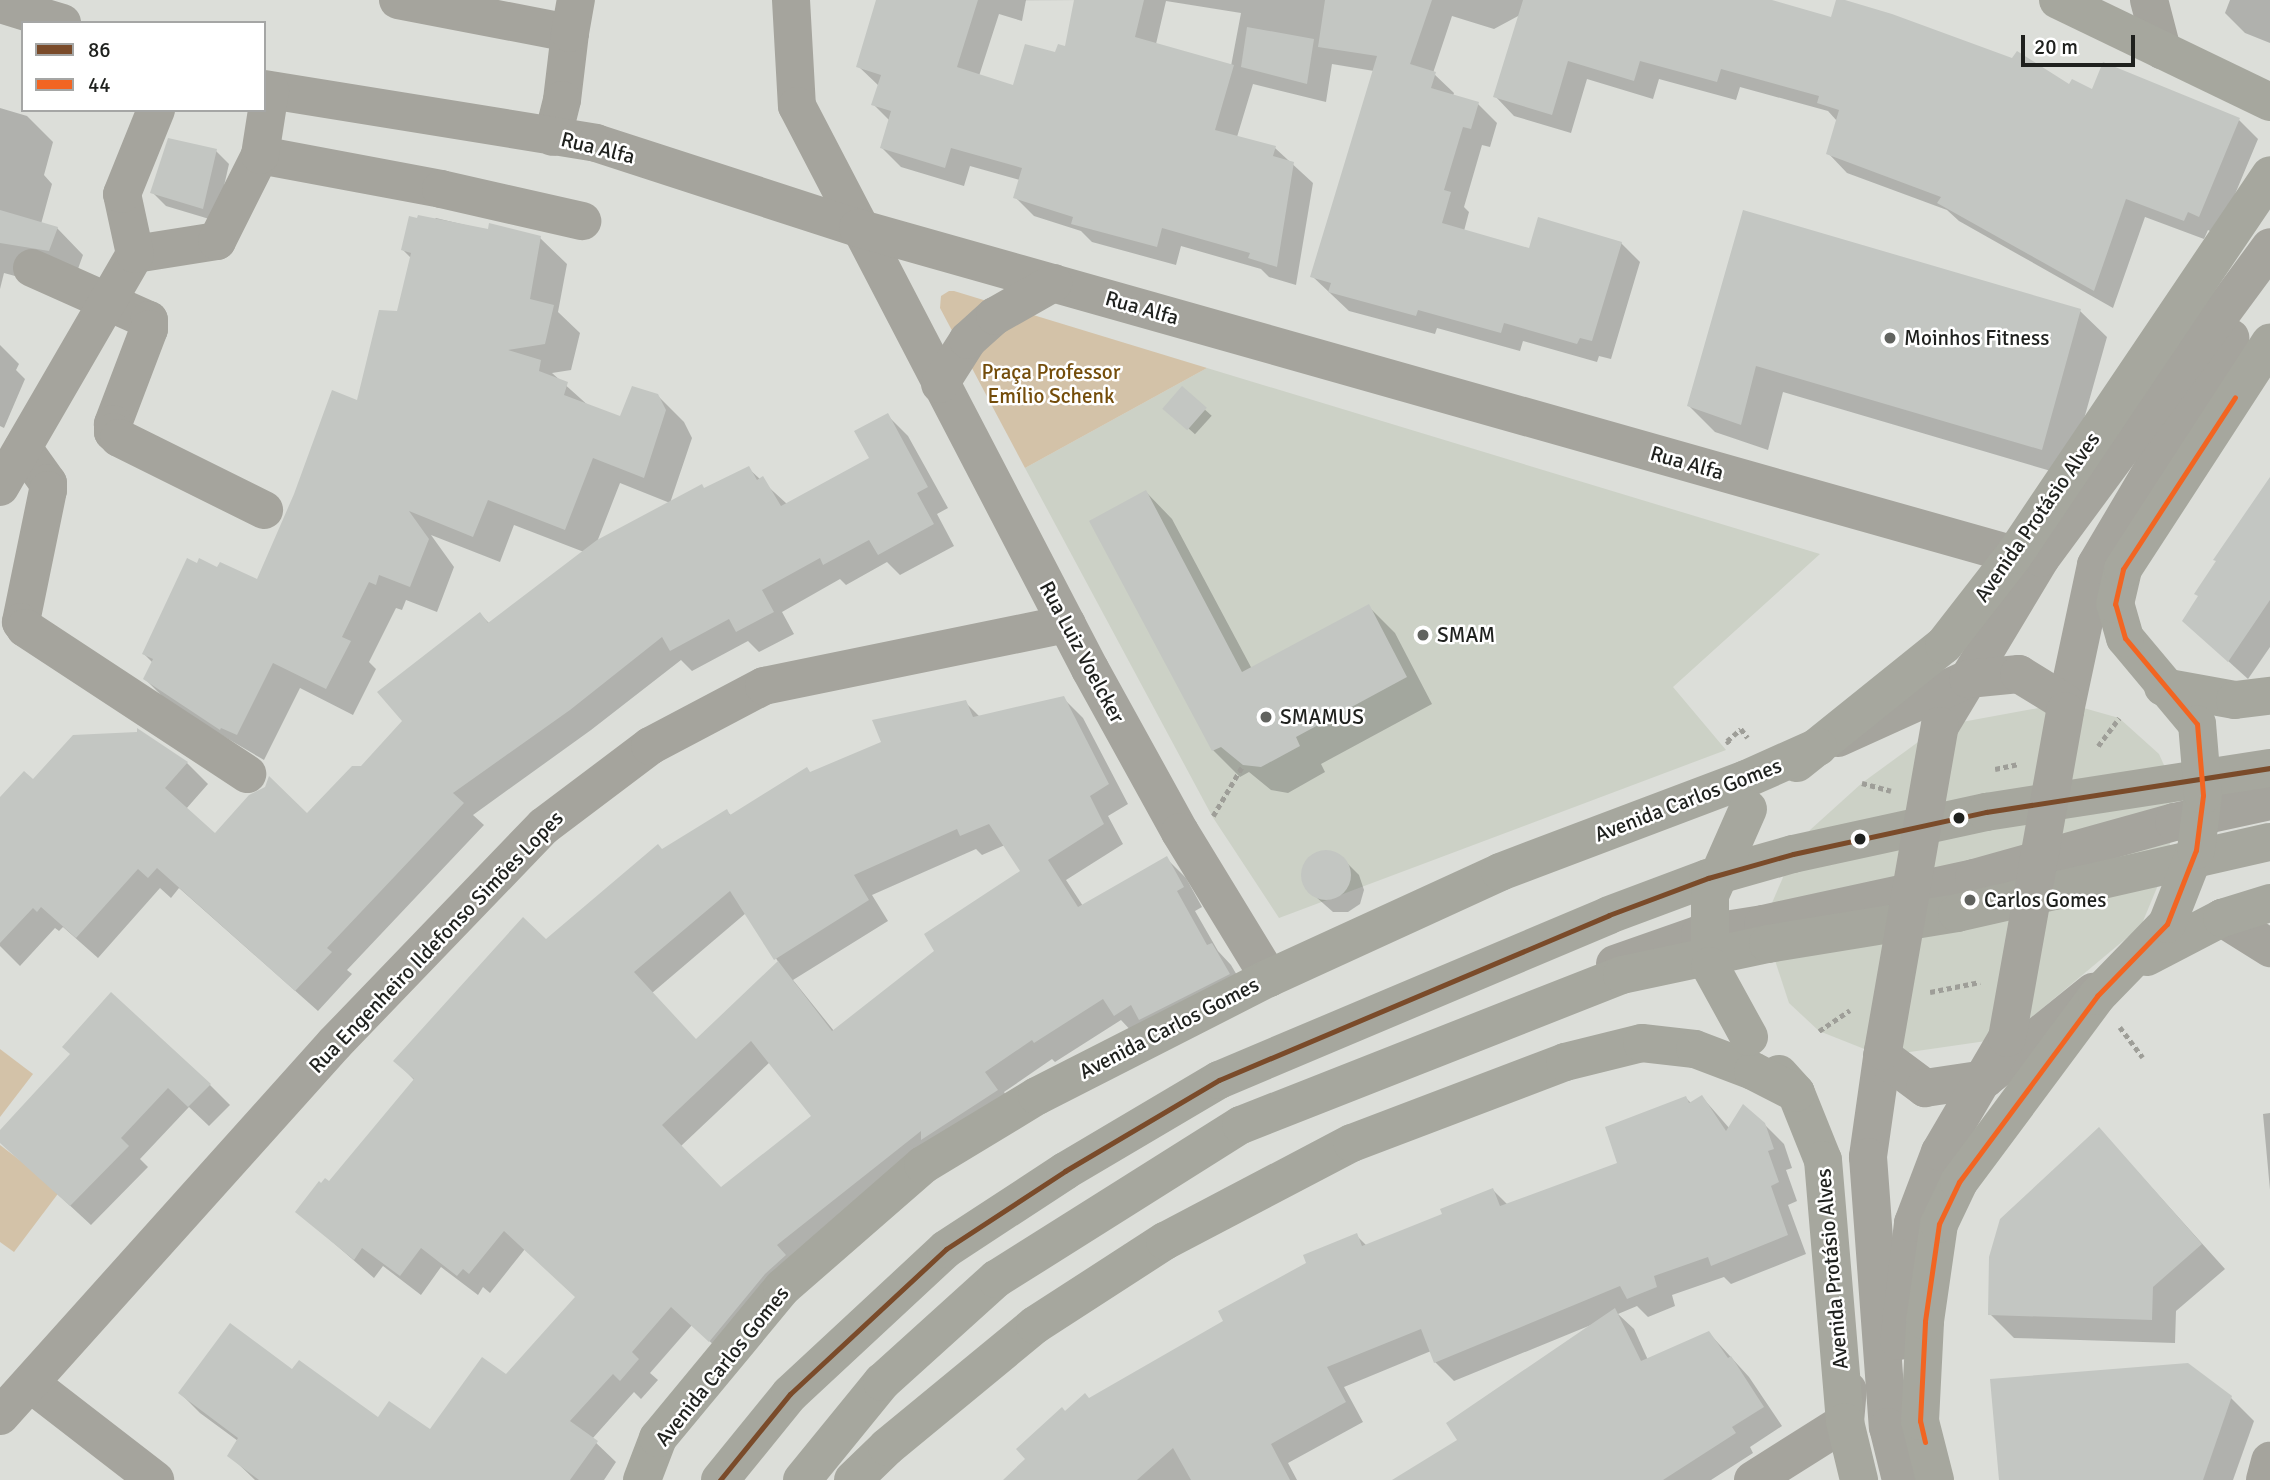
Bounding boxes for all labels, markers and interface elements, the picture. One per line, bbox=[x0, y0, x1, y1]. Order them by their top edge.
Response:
legend bbox=[21, 21, 266, 112]
scale bar bbox=[2025, 21, 2139, 65]
text: 20 m bbox=[2034, 34, 2078, 60]
text: 86 bbox=[88, 37, 111, 63]
text: 44 bbox=[88, 72, 111, 98]
street label: Rua Alfa bbox=[558, 127, 638, 169]
street label: Rua Alfa bbox=[1102, 286, 1182, 330]
place label: Moinhos Fitness bbox=[1904, 325, 2049, 351]
marker: Moinhos Fitness bbox=[1882, 330, 1898, 346]
park label: Praça Professor Emílio Schenk bbox=[982, 359, 1120, 409]
street label: Avenida Protásio Alves bbox=[1969, 427, 2105, 607]
street label: Rua Alfa bbox=[1647, 441, 1727, 485]
street label: Rua Luiz Voelcker bbox=[1034, 577, 1130, 727]
place label: SMAM bbox=[1437, 622, 1495, 648]
marker: SMAM bbox=[1415, 627, 1431, 643]
place label: SMAMUS bbox=[1280, 704, 1364, 730]
marker: SMAMUS bbox=[1258, 709, 1274, 725]
street label: Avenida Carlos Gomes bbox=[1591, 753, 1785, 847]
street label: Rua Engenheiro Ildefonso Simões Lopes bbox=[304, 806, 568, 1078]
unlabelled marker bbox=[1952, 811, 1966, 825]
unlabelled marker bbox=[1853, 832, 1867, 846]
place label: Carlos Gomes bbox=[1984, 887, 2106, 913]
marker: Carlos Gomes bbox=[1962, 892, 1978, 908]
street label: Avenida Carlos Gomes bbox=[1075, 972, 1263, 1084]
street label: Avenida Protásio Alves bbox=[1811, 1168, 1853, 1370]
street label: Avenida Carlos Gomes bbox=[650, 1281, 794, 1451]

